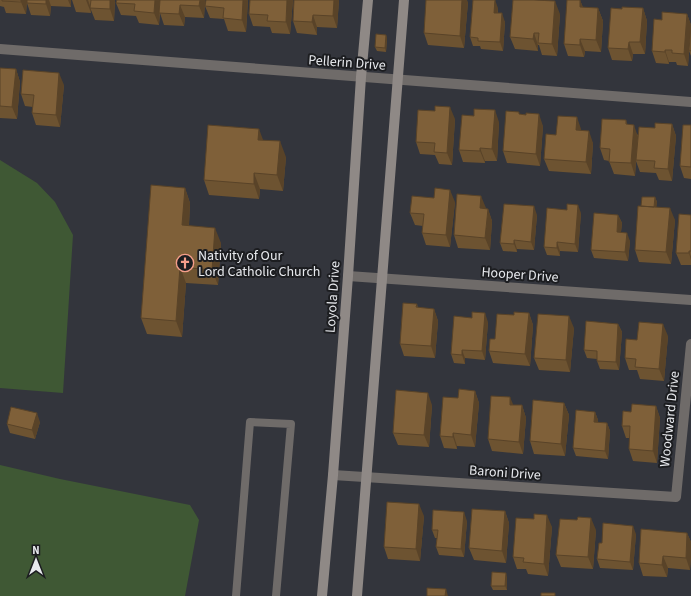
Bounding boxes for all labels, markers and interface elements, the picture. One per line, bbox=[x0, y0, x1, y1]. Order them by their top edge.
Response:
street label: Pellerin Drive bbox=[307, 50, 386, 76]
place label: Nativity of Our Lord Catholic Church bbox=[198, 246, 320, 282]
church icon: Nativity of Our Lord Catholic Church bbox=[175, 253, 195, 273]
street label: Loyola Drive bbox=[321, 260, 345, 334]
street label: Hooper Drive bbox=[481, 262, 559, 288]
street label: Woodward Drive bbox=[655, 370, 685, 468]
street label: Baroni Drive bbox=[468, 461, 542, 485]
north arrow bbox=[16, 540, 56, 580]
text: N bbox=[32, 543, 40, 558]

